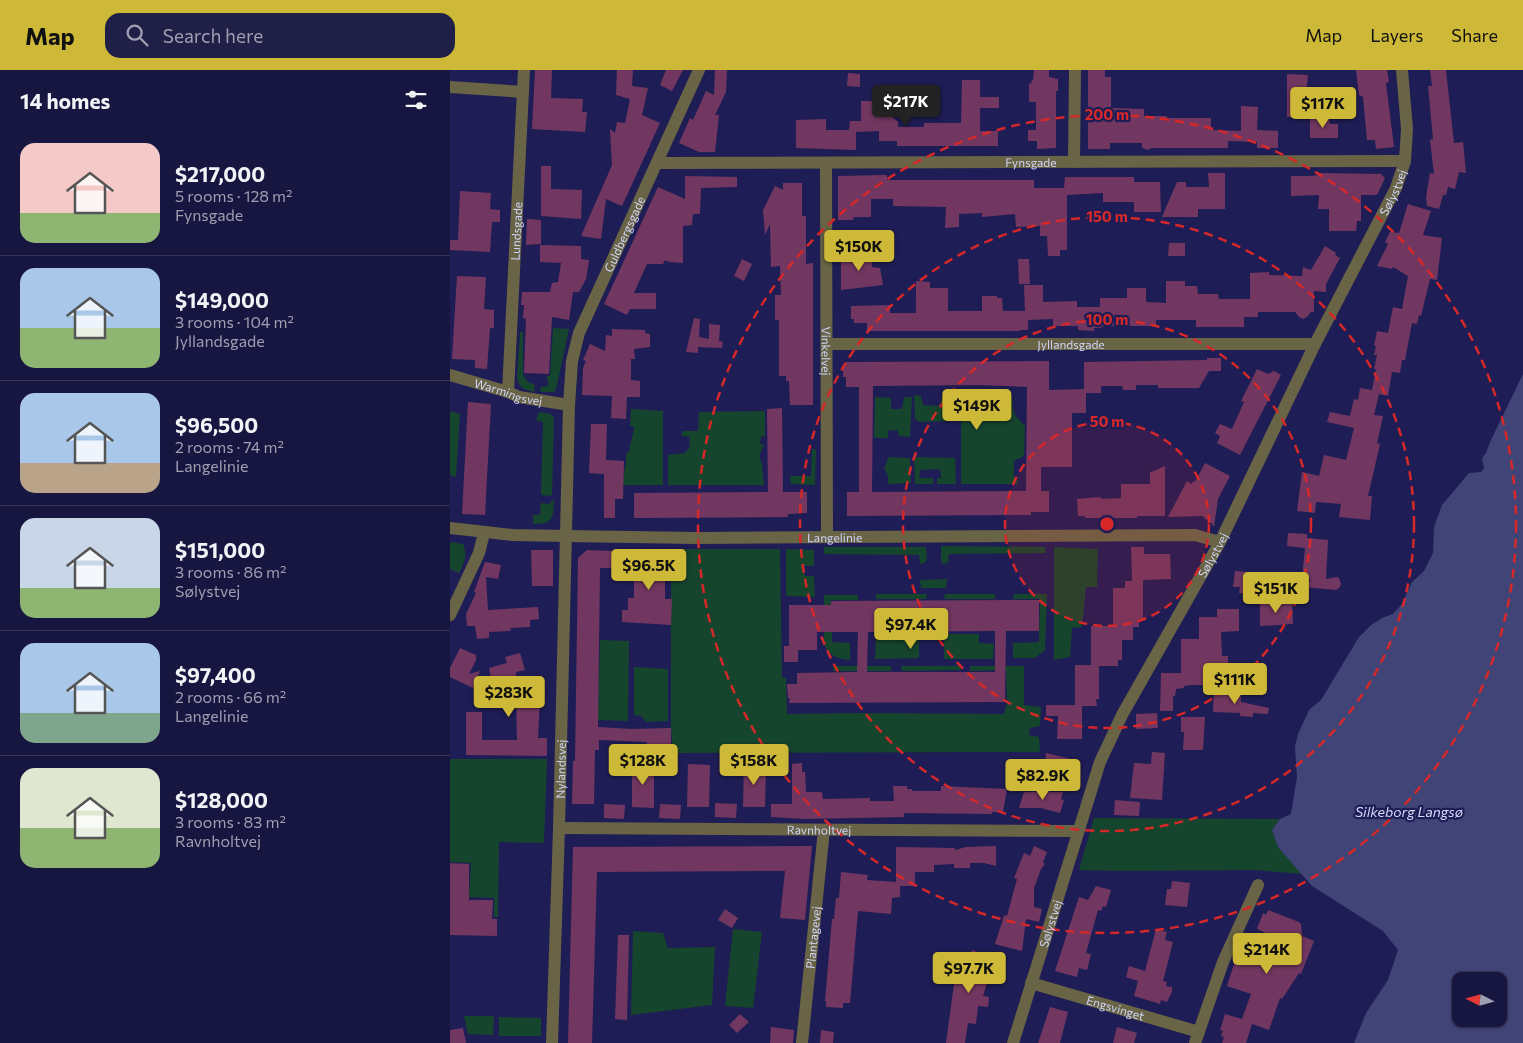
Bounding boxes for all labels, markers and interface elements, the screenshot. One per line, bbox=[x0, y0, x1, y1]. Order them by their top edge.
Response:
search box bbox=[105, 13, 455, 58]
text: Map bbox=[25, 21, 75, 50]
icon: search bbox=[123, 21, 151, 49]
text: Search here bbox=[163, 24, 263, 47]
text: Map bbox=[1305, 24, 1342, 46]
text: Layers bbox=[1370, 24, 1423, 46]
text: Share bbox=[1451, 24, 1498, 46]
pin: $217K bbox=[871, 85, 941, 127]
icon: filters bbox=[402, 86, 430, 114]
pin: $117K bbox=[1288, 87, 1358, 129]
text: 14 homes bbox=[20, 88, 110, 113]
text: $217K bbox=[883, 91, 929, 110]
text: $117K bbox=[1301, 93, 1345, 112]
text: 200 m bbox=[1085, 105, 1129, 123]
street label: Fynsgade bbox=[1005, 155, 1057, 169]
text: $217,000 bbox=[175, 161, 265, 186]
icon: home bbox=[60, 163, 120, 223]
street label: Sølystvej bbox=[1376, 167, 1409, 218]
text: 5 rooms · 128 m² bbox=[175, 186, 292, 205]
street label: Guldbergsgade bbox=[601, 194, 647, 274]
street label: Lundsgade bbox=[508, 201, 524, 261]
text: Fynsgade bbox=[175, 205, 243, 224]
text: 150 m bbox=[1086, 207, 1128, 225]
pin: $150K bbox=[824, 230, 894, 272]
text: $150K bbox=[835, 236, 883, 255]
text: $149,000 bbox=[175, 287, 269, 312]
icon: home bbox=[60, 288, 120, 348]
text: 100 m bbox=[1086, 310, 1128, 328]
text: 3 rooms · 104 m² bbox=[175, 312, 294, 331]
street label: Vinkelvej bbox=[819, 326, 834, 376]
text: Jyllandsgade bbox=[175, 331, 265, 350]
street label: Jyllandsgade bbox=[1037, 337, 1105, 352]
street label: Warmingsvej bbox=[473, 376, 543, 408]
pin: $149K bbox=[942, 388, 1012, 431]
text: $149K bbox=[953, 395, 1001, 414]
text: $96,500 bbox=[175, 412, 258, 437]
text: 50 m bbox=[1090, 412, 1124, 430]
icon: home bbox=[60, 413, 120, 473]
text: 2 rooms · 74 m² bbox=[175, 437, 284, 456]
text: Langelinie bbox=[175, 456, 249, 475]
centre of rings bbox=[1098, 515, 1116, 533]
street label: Langelinie bbox=[807, 530, 862, 544]
street label: Sølystvej bbox=[1194, 530, 1231, 580]
text: $151,000 bbox=[175, 537, 265, 562]
icon: home bbox=[60, 538, 120, 598]
pin: $96.5K bbox=[608, 548, 690, 591]
text: $96.5K bbox=[622, 555, 676, 574]
text: 3 rooms · 86 m² bbox=[175, 562, 286, 581]
pin: $151K bbox=[1241, 572, 1311, 614]
text: $151K bbox=[1254, 578, 1298, 597]
text: Sølystvej bbox=[175, 581, 240, 600]
pin: $97.4K bbox=[870, 608, 952, 650]
text: $97.4K bbox=[885, 614, 937, 633]
text: $97,400 bbox=[175, 662, 256, 687]
pin: $111K bbox=[1200, 662, 1270, 705]
icon: home bbox=[60, 663, 120, 723]
text: $111K bbox=[1214, 669, 1256, 688]
pin: $283K bbox=[474, 676, 544, 718]
text: $283K bbox=[485, 682, 533, 701]
text: 2 rooms · 66 m² bbox=[175, 687, 286, 706]
text: Langelinie bbox=[175, 706, 249, 725]
street label: Nylandsvej bbox=[553, 739, 568, 799]
pin: $128K bbox=[608, 744, 678, 786]
pin: $158K bbox=[719, 744, 789, 786]
text: $128K bbox=[620, 750, 666, 769]
text: $158K bbox=[731, 750, 777, 769]
pin: $82.9K bbox=[1002, 758, 1084, 801]
text: $82.9K bbox=[1016, 765, 1070, 784]
text: $128,000 bbox=[175, 787, 268, 812]
icon: home bbox=[60, 788, 120, 848]
water label: Silkeborg Langsø bbox=[1355, 803, 1463, 820]
text: 3 rooms · 83 m² bbox=[175, 812, 286, 831]
street label: Ravnholtvej bbox=[787, 822, 851, 837]
text: Ravnholtvej bbox=[175, 831, 261, 850]
street label: Sølystvej bbox=[1036, 898, 1064, 949]
street label: Plantagevej bbox=[803, 906, 823, 970]
pin: $214K bbox=[1232, 932, 1302, 975]
text: $214K bbox=[1244, 939, 1290, 958]
pin: $97.7K bbox=[928, 952, 1010, 994]
text: $97.7K bbox=[944, 958, 994, 977]
north arrow bbox=[1452, 972, 1508, 1028]
map controls bbox=[1452, 972, 1507, 1027]
street label: Engsvinget bbox=[1085, 993, 1146, 1023]

